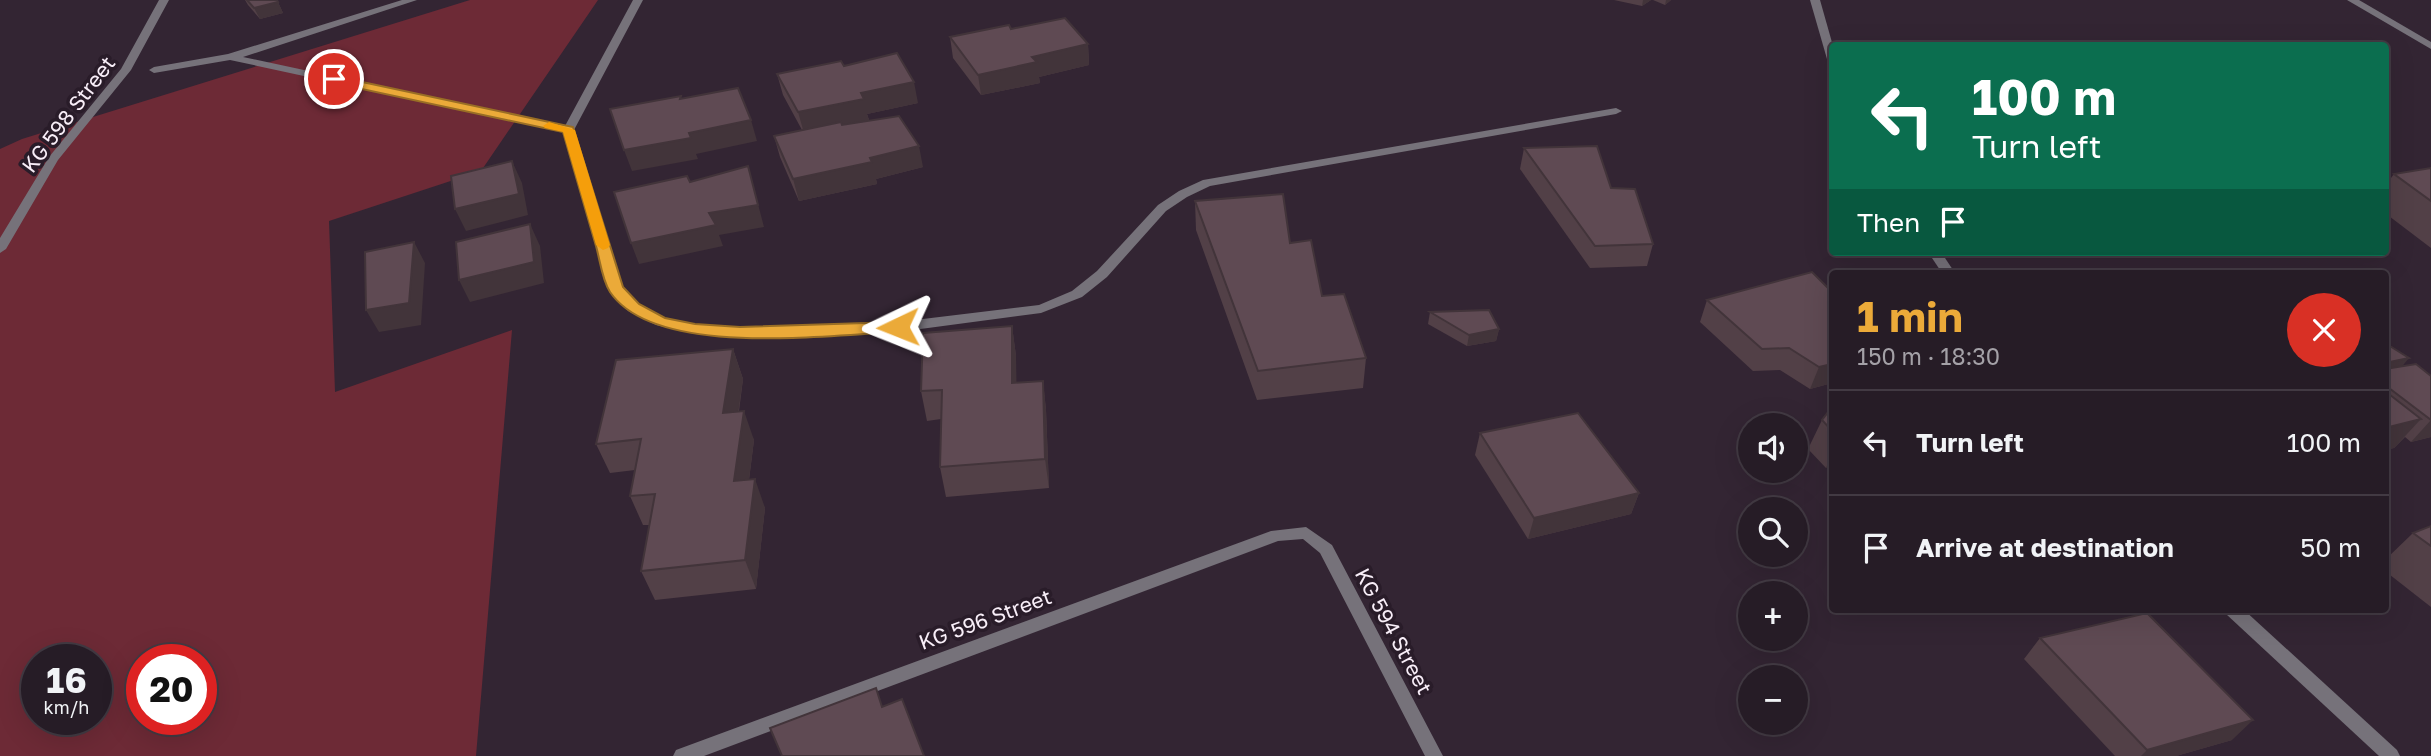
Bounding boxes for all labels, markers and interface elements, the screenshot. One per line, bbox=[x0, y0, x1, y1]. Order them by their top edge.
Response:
pin bbox=[304, 49, 364, 109]
street label: KG 598 Street bbox=[16, 51, 120, 177]
icon: arrive bbox=[315, 60, 353, 98]
text: 100 m bbox=[1972, 67, 2116, 126]
icon: left bbox=[1857, 70, 1948, 161]
text: Turn left bbox=[1972, 127, 2101, 165]
icon: arrive bbox=[1934, 203, 1972, 241]
text: Then bbox=[1857, 207, 1920, 238]
position arrow bbox=[861, 290, 935, 364]
text: 1 min bbox=[1857, 291, 1963, 341]
button: close bbox=[2287, 293, 2361, 367]
text: 150 m · 18:30 bbox=[1857, 342, 2000, 370]
map controls bbox=[1738, 413, 1808, 735]
button: sound bbox=[1738, 413, 1808, 483]
icon: left bbox=[1857, 424, 1895, 462]
text: Turn left bbox=[1916, 427, 2024, 458]
text: 100 m bbox=[2287, 427, 2361, 458]
button: search bbox=[1738, 497, 1808, 567]
icon: arrive bbox=[1857, 529, 1895, 567]
text: Arrive at destination bbox=[1916, 532, 2174, 563]
text: 50 m bbox=[2300, 532, 2361, 563]
street label: KG 594 Street bbox=[1350, 563, 1438, 699]
button: + bbox=[1738, 581, 1808, 651]
street label: KG 596 Street bbox=[915, 583, 1055, 655]
speed limit sign: 20 bbox=[126, 644, 217, 735]
text: 16 bbox=[46, 659, 87, 701]
button: − bbox=[1738, 665, 1808, 735]
text: km/h bbox=[44, 696, 89, 718]

